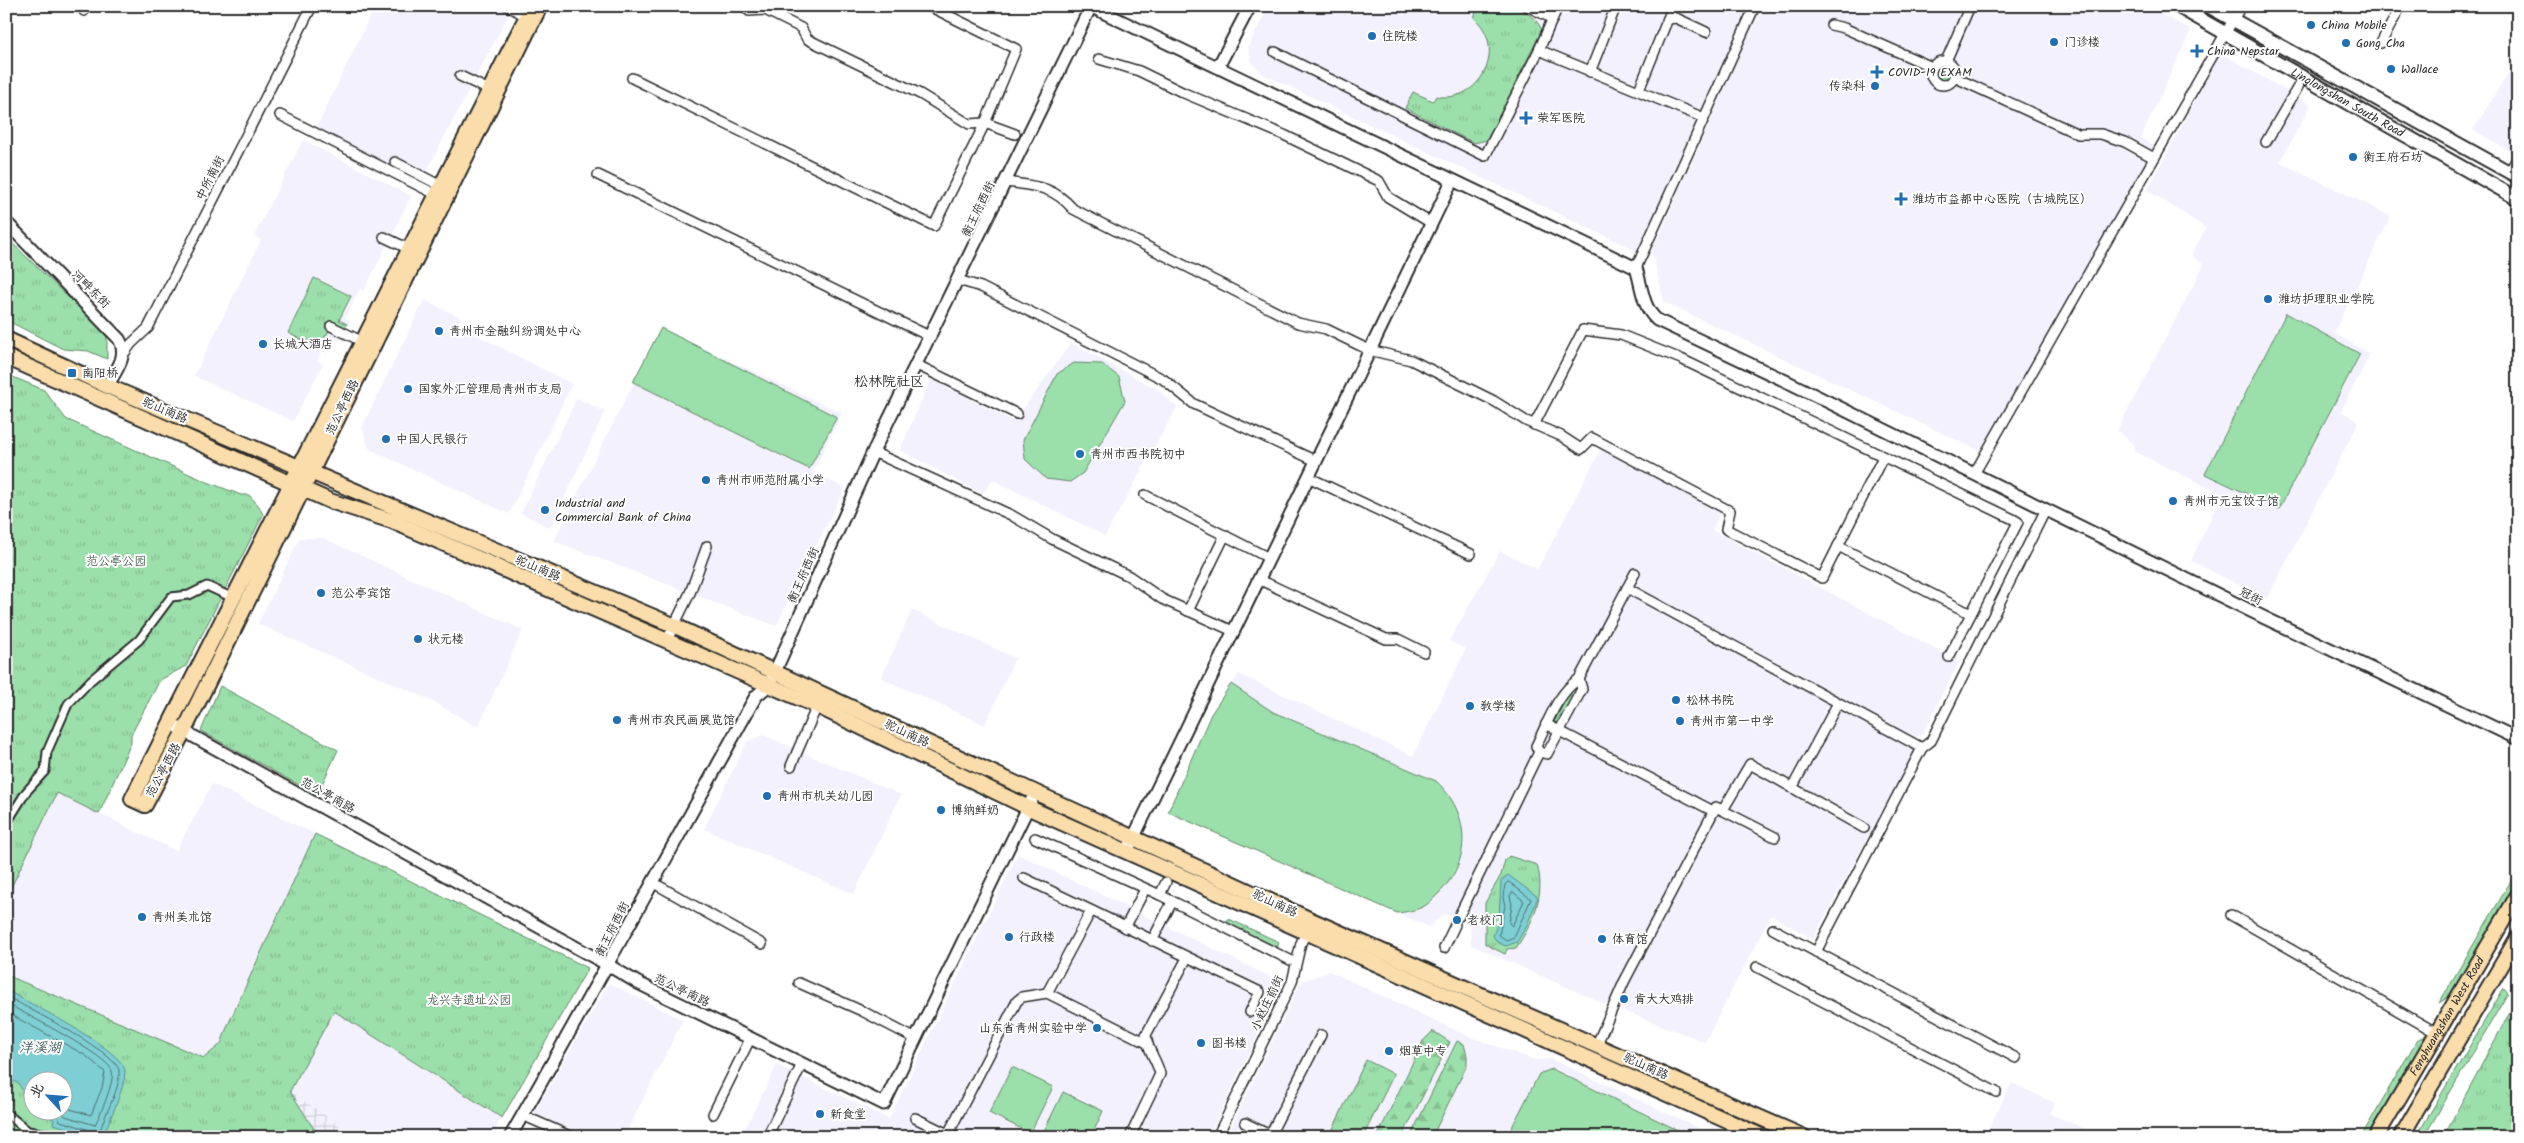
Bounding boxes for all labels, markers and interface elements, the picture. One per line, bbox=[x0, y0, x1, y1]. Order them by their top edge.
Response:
place label: China Mobile bbox=[2321, 16, 2387, 35]
marker: China Mobile bbox=[2305, 19, 2317, 31]
place label: 住院楼 bbox=[1382, 27, 1418, 46]
marker: 住院楼 bbox=[1366, 30, 1378, 42]
place label: 门诊楼 bbox=[2064, 33, 2100, 52]
place label: Gong Cha bbox=[2356, 34, 2405, 53]
marker: 门诊楼 bbox=[2048, 36, 2060, 48]
marker: Gong Cha bbox=[2340, 37, 2352, 49]
place label: China Nepstar bbox=[2207, 42, 2280, 61]
marker: China Nepstar bbox=[2191, 45, 2203, 57]
place label: Wallace bbox=[2401, 60, 2439, 79]
place label: COVID-19 EXAM bbox=[1888, 63, 1972, 82]
street label: Linglongshan South Road bbox=[2287, 63, 2409, 143]
marker: Wallace bbox=[2385, 63, 2397, 75]
marker: COVID-19 EXAM bbox=[1870, 65, 1884, 79]
place label: 传染科 bbox=[1829, 77, 1865, 96]
marker: 传染科 bbox=[1869, 80, 1881, 92]
place label: 荣军医院 bbox=[1537, 109, 1585, 128]
marker: 荣军医院 bbox=[1519, 111, 1533, 125]
place label: 衡王府石坊 bbox=[2363, 148, 2423, 167]
marker: 衡王府石坊 bbox=[2347, 151, 2359, 163]
street label: 中所南街 bbox=[191, 153, 230, 204]
street label: 衡王府西街 bbox=[957, 178, 1000, 240]
place label: 潍坊市益都中心医院（古城院区） bbox=[1912, 190, 2092, 209]
marker: 潍坊市益都中心医院（古城院区） bbox=[1894, 192, 1908, 206]
street label: 河畔东街 bbox=[67, 266, 114, 313]
place label: 潍坊护理职业学院 bbox=[2278, 290, 2374, 309]
marker: 潍坊护理职业学院 bbox=[2262, 293, 2274, 305]
place label: 青州市金融纠纷调处中心 bbox=[449, 322, 581, 341]
marker: 青州市金融纠纷调处中心 bbox=[433, 325, 445, 337]
place label: 长城大酒店 bbox=[273, 335, 333, 354]
marker: 长城大酒店 bbox=[257, 338, 269, 350]
place label: 南阳桥 bbox=[82, 364, 119, 383]
marker: 南阳桥 bbox=[66, 367, 78, 379]
district label: 松林院社区 bbox=[854, 371, 924, 393]
street label: 范公亭西路 bbox=[321, 376, 364, 438]
place label: 国家外汇管理局青州市支局 bbox=[418, 380, 562, 399]
marker: 国家外汇管理局青州市支局 bbox=[402, 383, 414, 395]
street label: 驼山南路 bbox=[139, 392, 191, 429]
place label: 中国人民银行 bbox=[396, 430, 468, 449]
marker: 中国人民银行 bbox=[380, 433, 392, 445]
place label: 青州市西书院初中 bbox=[1090, 445, 1186, 464]
marker: 青州市西书院初中 bbox=[1074, 448, 1086, 460]
place label: 青州市师范附属小学 bbox=[716, 471, 824, 490]
marker: 青州市师范附属小学 bbox=[700, 474, 712, 486]
place label: 青州市元宝饺子馆 bbox=[2183, 492, 2279, 511]
place label: Industrial and Commercial Bank of China bbox=[555, 494, 691, 527]
marker: 青州市元宝饺子馆 bbox=[2167, 495, 2179, 507]
marker: Industrial and Commercial Bank of China bbox=[539, 504, 551, 516]
street label: 衡王府西街 bbox=[783, 544, 824, 606]
street label: 驼山南路 bbox=[512, 550, 564, 587]
park label: 范公亭公园 bbox=[86, 552, 146, 571]
street label: 冠街 bbox=[2236, 583, 2266, 610]
place label: 范公亭宾馆 bbox=[331, 584, 391, 603]
marker: 范公亭宾馆 bbox=[315, 587, 327, 599]
place label: 状元楼 bbox=[428, 630, 464, 649]
marker: 状元楼 bbox=[412, 633, 424, 645]
place label: 松林书院 bbox=[1686, 691, 1734, 710]
marker: 松林书院 bbox=[1670, 694, 1682, 706]
place label: 教学楼 bbox=[1480, 697, 1516, 716]
marker: 教学楼 bbox=[1464, 700, 1476, 712]
place label: 青州市农民画展览馆 bbox=[627, 711, 735, 730]
place label: 青州市第一中学 bbox=[1690, 712, 1774, 731]
marker: 青州市农民画展览馆 bbox=[611, 714, 623, 726]
street label: 驼山南路 bbox=[881, 715, 933, 752]
marker: 青州市第一中学 bbox=[1674, 715, 1686, 727]
street label: 范公亭西路 bbox=[141, 739, 186, 801]
street label: 范公亭南路 bbox=[297, 773, 359, 818]
place label: 青州市机关幼儿园 bbox=[777, 787, 873, 806]
marker: 青州市机关幼儿园 bbox=[761, 790, 773, 802]
place label: 博纳鲜奶 bbox=[951, 801, 999, 820]
marker: 博纳鲜奶 bbox=[935, 804, 947, 816]
street label: 驼山南路 bbox=[1249, 885, 1301, 922]
street label: 衡王府西街 bbox=[590, 898, 635, 960]
place label: 青州美术馆 bbox=[152, 908, 212, 927]
marker: 青州美术馆 bbox=[136, 911, 148, 923]
place label: 老校门 bbox=[1467, 911, 1503, 930]
marker: 老校门 bbox=[1451, 914, 1463, 926]
place label: 行政楼 bbox=[1019, 928, 1055, 947]
place label: 体育馆 bbox=[1612, 930, 1648, 949]
marker: 行政楼 bbox=[1003, 931, 1015, 943]
marker: 体育馆 bbox=[1596, 933, 1608, 945]
street label: Fenghuangshan West Road bbox=[2405, 952, 2490, 1080]
street label: 范公亭南路 bbox=[651, 969, 713, 1012]
street label: 小赵庄前街 bbox=[1246, 972, 1289, 1034]
place label: 肯大大鸡排 bbox=[1634, 990, 1694, 1009]
park label: 龙兴寺遗址公园 bbox=[427, 991, 511, 1010]
marker: 肯大大鸡排 bbox=[1618, 993, 1630, 1005]
place label: 山东省青州实验中学 bbox=[979, 1019, 1087, 1038]
marker: 山东省青州实验中学 bbox=[1091, 1022, 1103, 1034]
place label: 图书楼 bbox=[1211, 1034, 1247, 1053]
water label: 洋溪湖 bbox=[19, 1037, 63, 1059]
marker: 图书楼 bbox=[1195, 1037, 1207, 1049]
place label: 烟草中专 bbox=[1399, 1042, 1447, 1061]
marker: 烟草中专 bbox=[1383, 1045, 1395, 1057]
street label: 驼山南路 bbox=[1620, 1048, 1672, 1085]
north arrow bbox=[22, 1070, 72, 1120]
text: 北 bbox=[24, 1080, 50, 1102]
place label: 新食堂 bbox=[830, 1105, 866, 1124]
marker: 新食堂 bbox=[814, 1108, 826, 1120]

